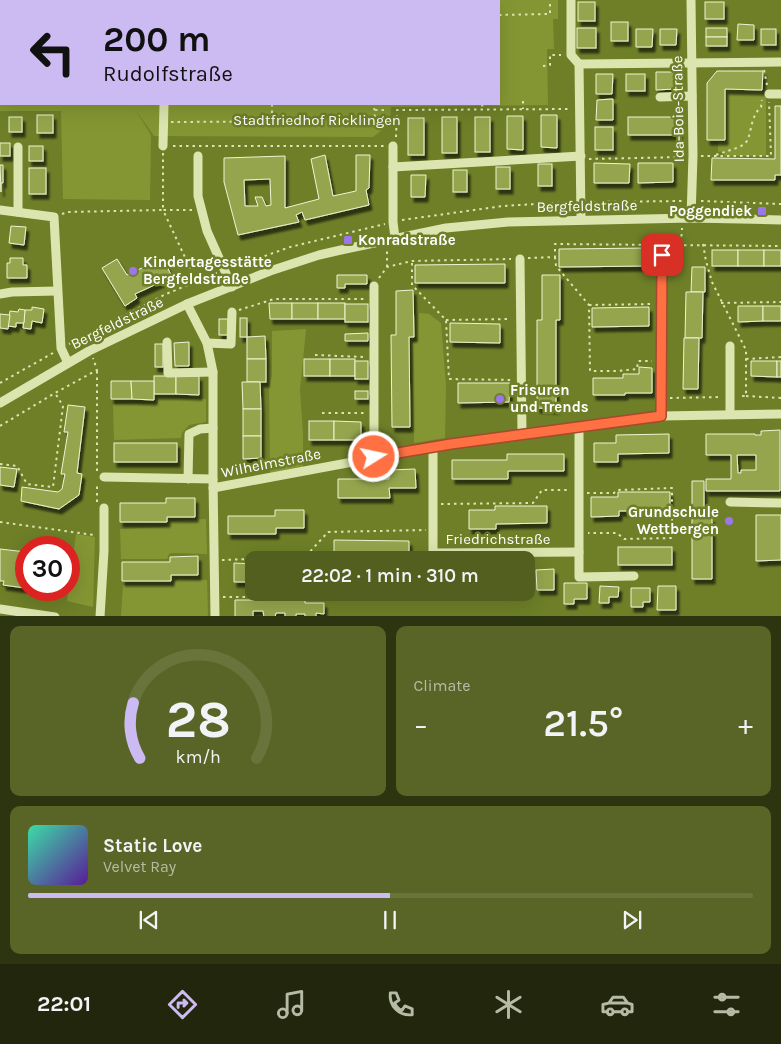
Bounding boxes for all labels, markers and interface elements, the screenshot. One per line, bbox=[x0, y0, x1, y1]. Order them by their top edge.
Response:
text: 200 m bbox=[103, 19, 211, 60]
icon: left bbox=[20, 20, 85, 85]
street label: Ida-Boie-Straße bbox=[668, 55, 688, 163]
text: Rudolfstraße bbox=[103, 61, 233, 87]
park label: Stadtfriedhof Ricklingen bbox=[233, 111, 401, 129]
street label: Bergfeldstraße bbox=[536, 196, 638, 216]
place label: Poggendiek bbox=[669, 202, 752, 220]
marker: Poggendiek bbox=[756, 205, 768, 217]
place label: Konradstraße bbox=[358, 231, 456, 249]
marker: Konradstraße bbox=[342, 234, 354, 246]
pin bbox=[641, 234, 683, 276]
icon: arrive bbox=[648, 241, 676, 269]
place label: Kindertagesstätte Bergfeldstraße bbox=[143, 253, 272, 288]
marker: Kindertagesstätte Bergfeldstraße bbox=[127, 265, 139, 277]
street label: Bergfeldstraße bbox=[68, 293, 166, 353]
place label: Frisuren und Trends bbox=[510, 381, 589, 416]
marker: Frisuren und Trends bbox=[494, 393, 506, 405]
position arrow bbox=[347, 430, 399, 482]
street label: Wilhelmstraße bbox=[220, 445, 322, 481]
place label: Grundschule Wettbergen bbox=[628, 503, 719, 538]
marker: Grundschule Wettbergen bbox=[723, 515, 735, 527]
street label: Friedrichstraße bbox=[445, 530, 551, 548]
speed limit sign: 30 bbox=[15, 536, 80, 601]
text: 22:02 · 1 min · 310 m bbox=[301, 565, 479, 587]
text: Climate bbox=[414, 676, 471, 695]
text: 28 bbox=[165, 689, 230, 750]
text: 21.5° bbox=[543, 701, 623, 746]
text: − bbox=[414, 708, 428, 741]
text: + bbox=[738, 708, 753, 741]
text: km/h bbox=[175, 747, 220, 768]
text: Static Love bbox=[103, 835, 202, 857]
text: Velvet Ray bbox=[103, 857, 176, 876]
icon: previous bbox=[135, 906, 163, 934]
icon: pause bbox=[376, 906, 404, 934]
icon: next bbox=[618, 906, 646, 934]
icon: directions bbox=[165, 987, 200, 1022]
icon: music bbox=[274, 987, 309, 1022]
icon: phone bbox=[383, 987, 418, 1022]
icon: climate bbox=[491, 987, 526, 1022]
icon: car bbox=[600, 987, 635, 1022]
icon: filters bbox=[709, 987, 744, 1022]
text: 22:01 bbox=[37, 991, 91, 1017]

